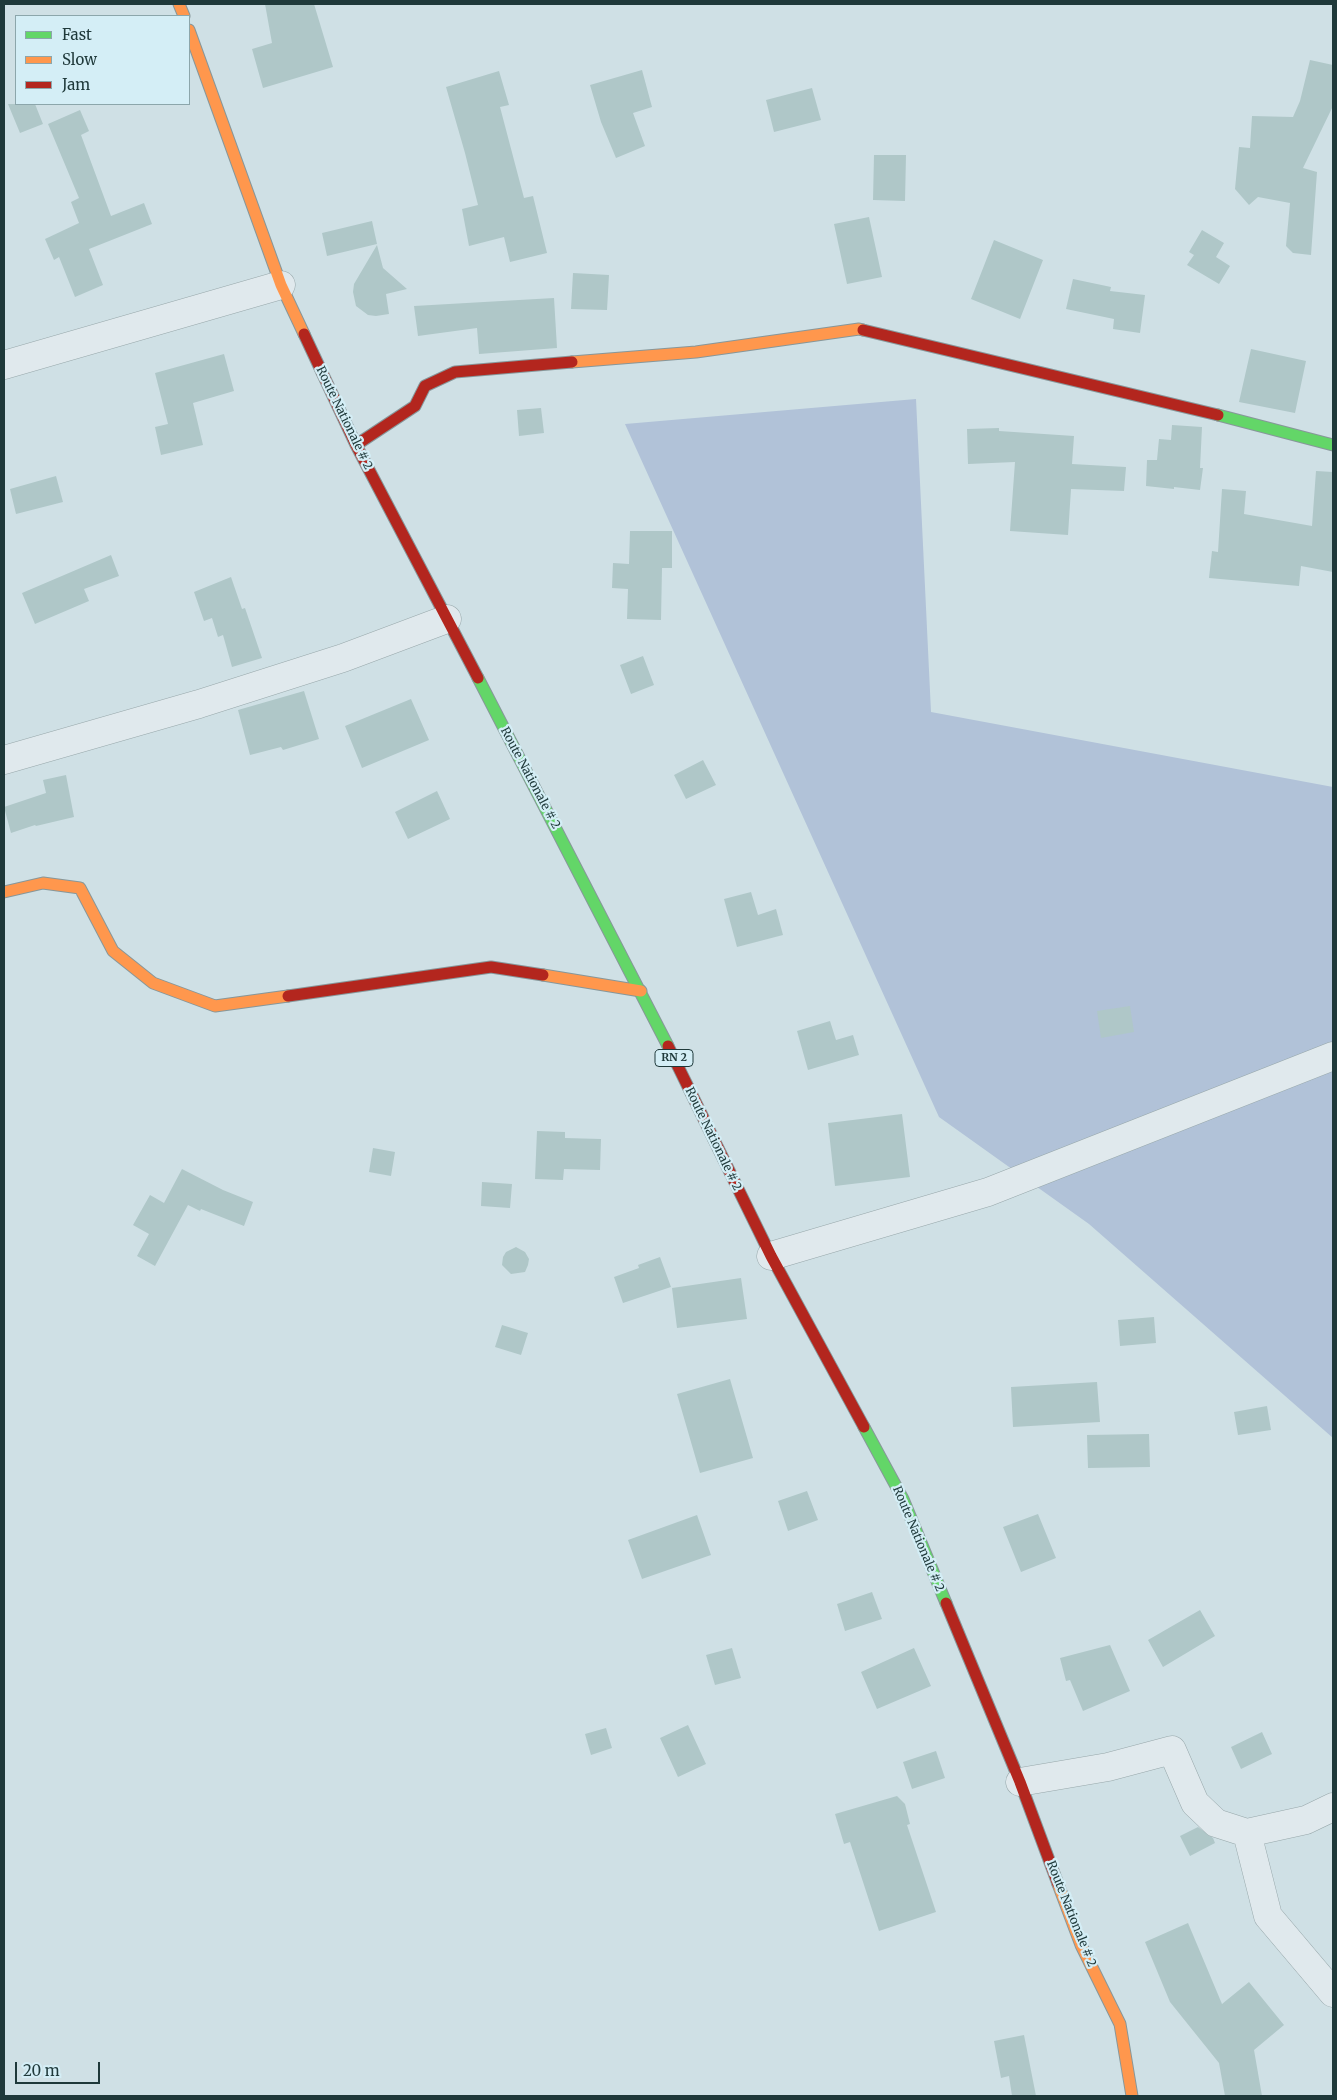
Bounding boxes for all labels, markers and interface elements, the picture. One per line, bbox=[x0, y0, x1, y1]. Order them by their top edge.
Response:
legend bbox=[15, 15, 190, 105]
text: Fast bbox=[62, 25, 92, 44]
text: Slow bbox=[62, 50, 97, 69]
text: Jam bbox=[62, 75, 90, 94]
street label: Route Nationale # 2 bbox=[313, 364, 375, 472]
street label: Route Nationale # 2 bbox=[497, 725, 563, 831]
road number: RN 2 bbox=[655, 1050, 693, 1066]
street label: Route Nationale # 2 bbox=[682, 1085, 744, 1193]
street label: Route Nationale # 2 bbox=[889, 1484, 947, 1594]
street label: Route Nationale # 2 bbox=[1043, 1859, 1099, 1969]
scale bar bbox=[18, 2052, 102, 2084]
text: 20 m bbox=[23, 2061, 60, 2080]

